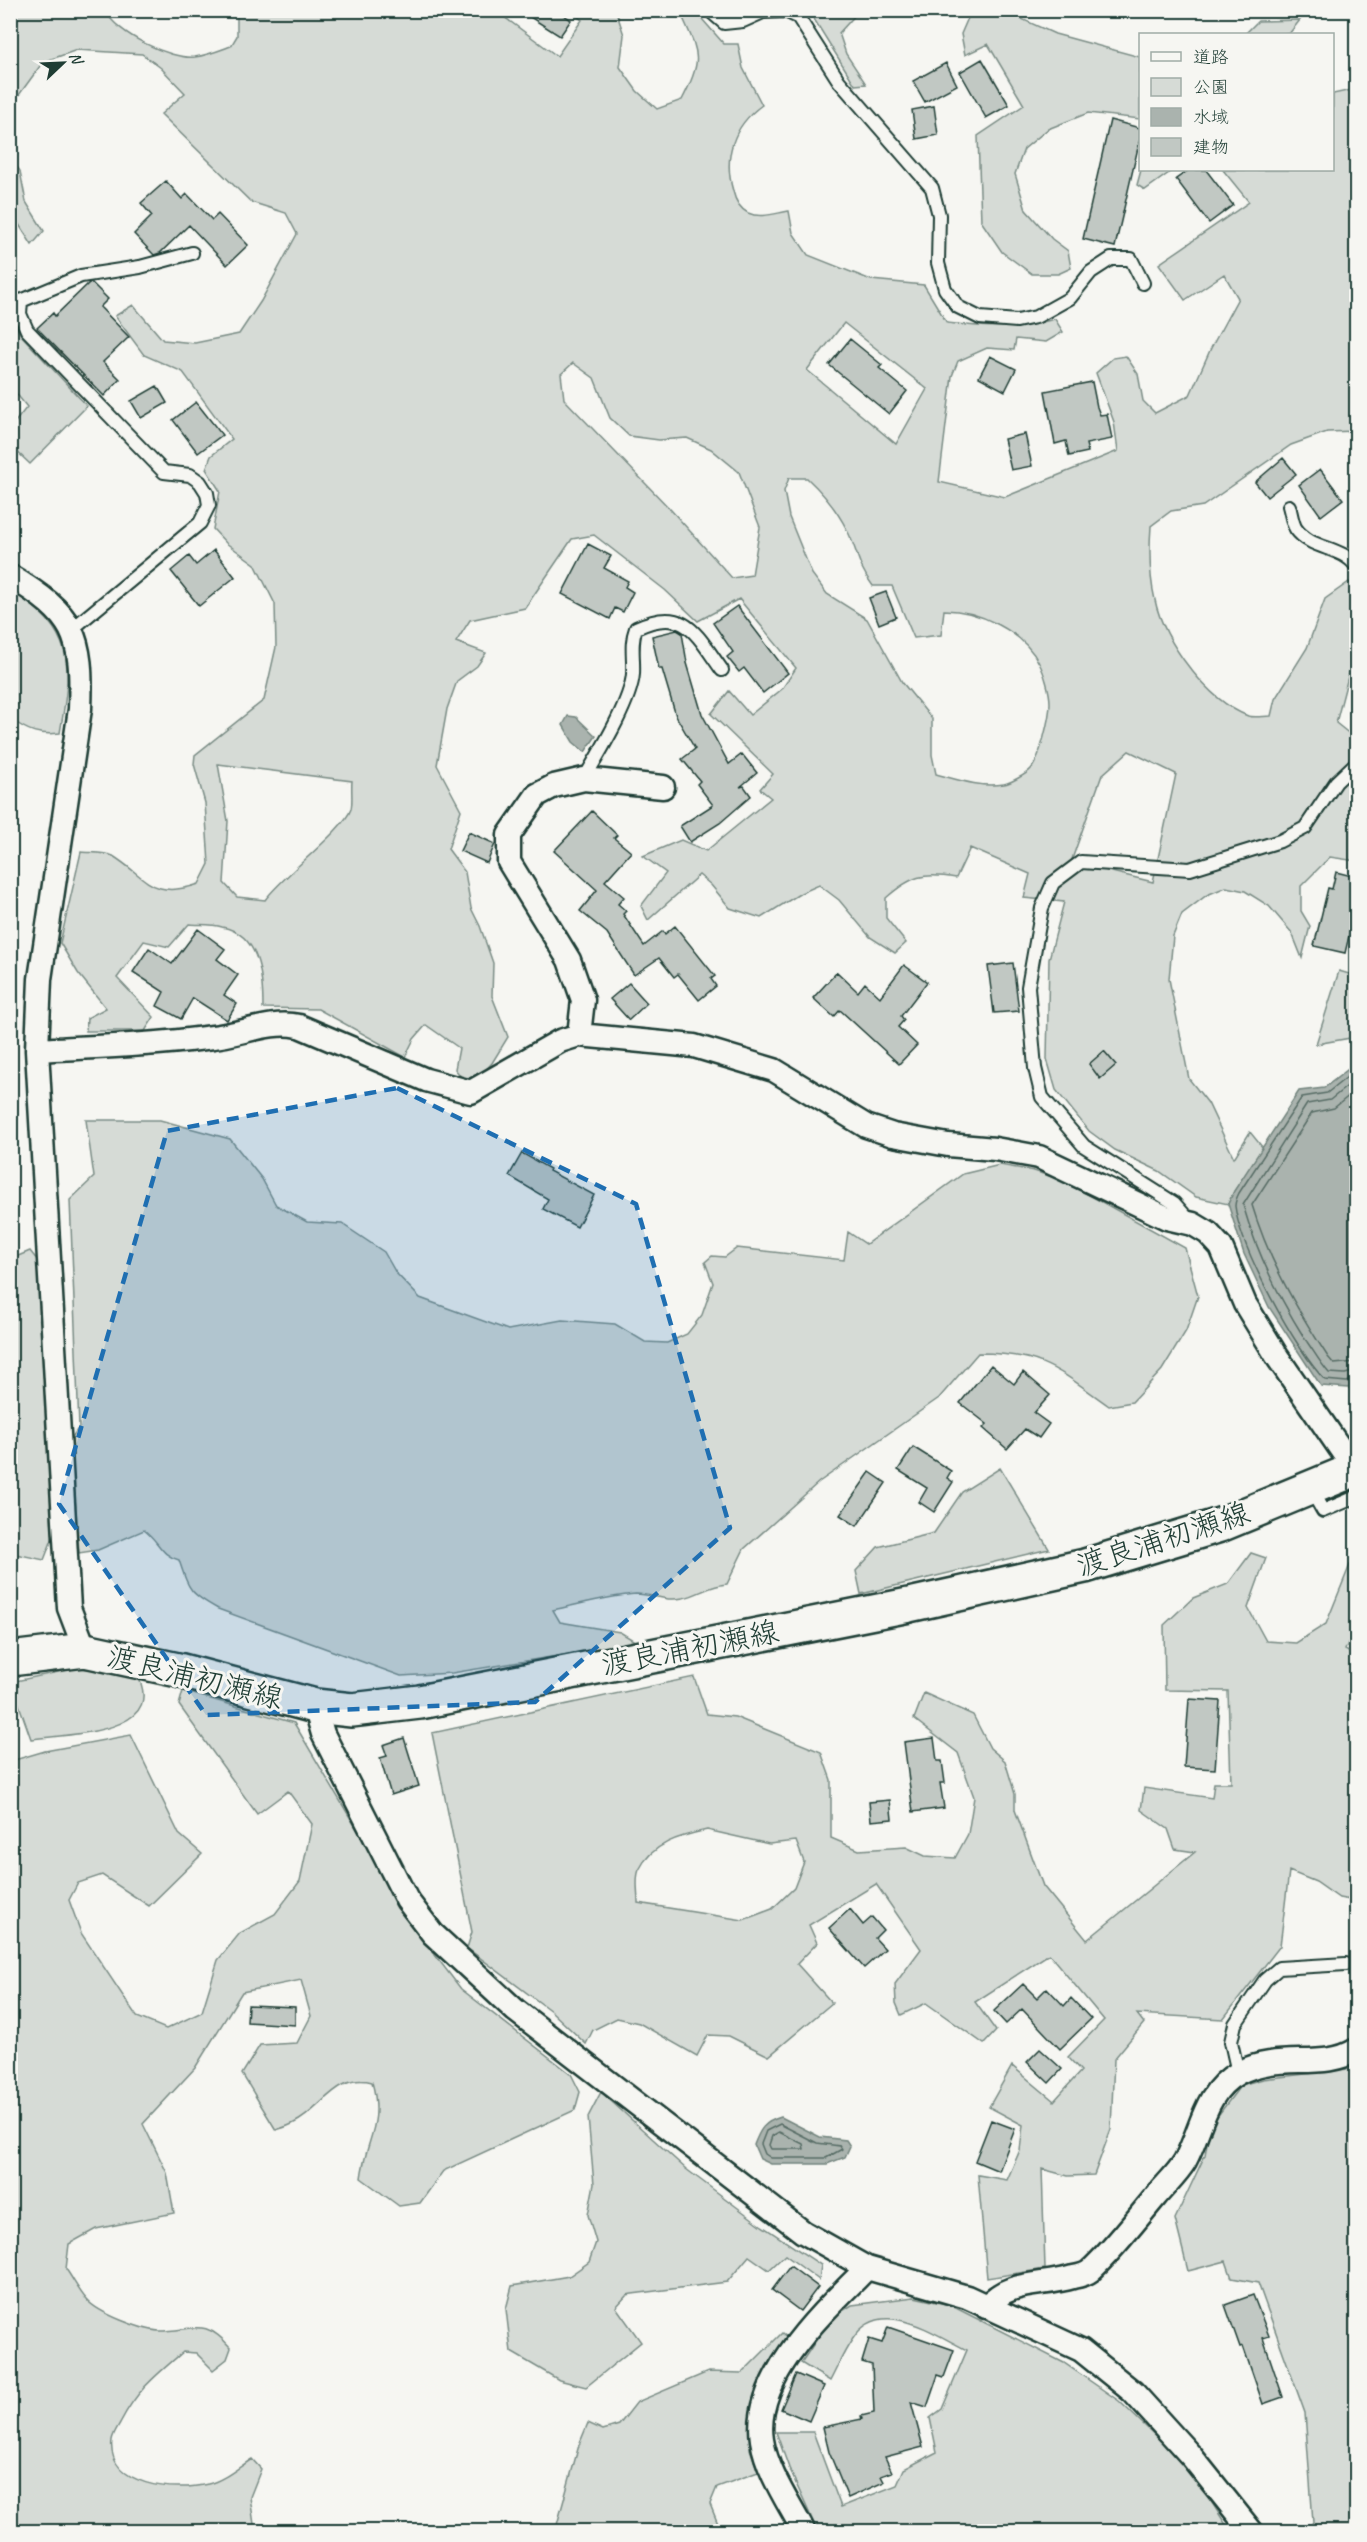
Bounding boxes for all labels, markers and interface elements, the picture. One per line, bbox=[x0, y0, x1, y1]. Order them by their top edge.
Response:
north arrow bbox=[33, 33, 93, 93]
legend bbox=[1139, 33, 1334, 171]
text: 道路 bbox=[1193, 46, 1229, 68]
text: N bbox=[65, 49, 88, 69]
text: 公園 bbox=[1193, 76, 1229, 98]
text: 水域 bbox=[1193, 106, 1229, 128]
text: 建物 bbox=[1193, 136, 1229, 158]
street label: 渡良浦初瀬線 bbox=[1072, 1493, 1254, 1585]
street label: 渡良浦初瀬線 bbox=[598, 1612, 782, 1684]
street label: 渡良浦初瀬線 bbox=[103, 1637, 287, 1717]

